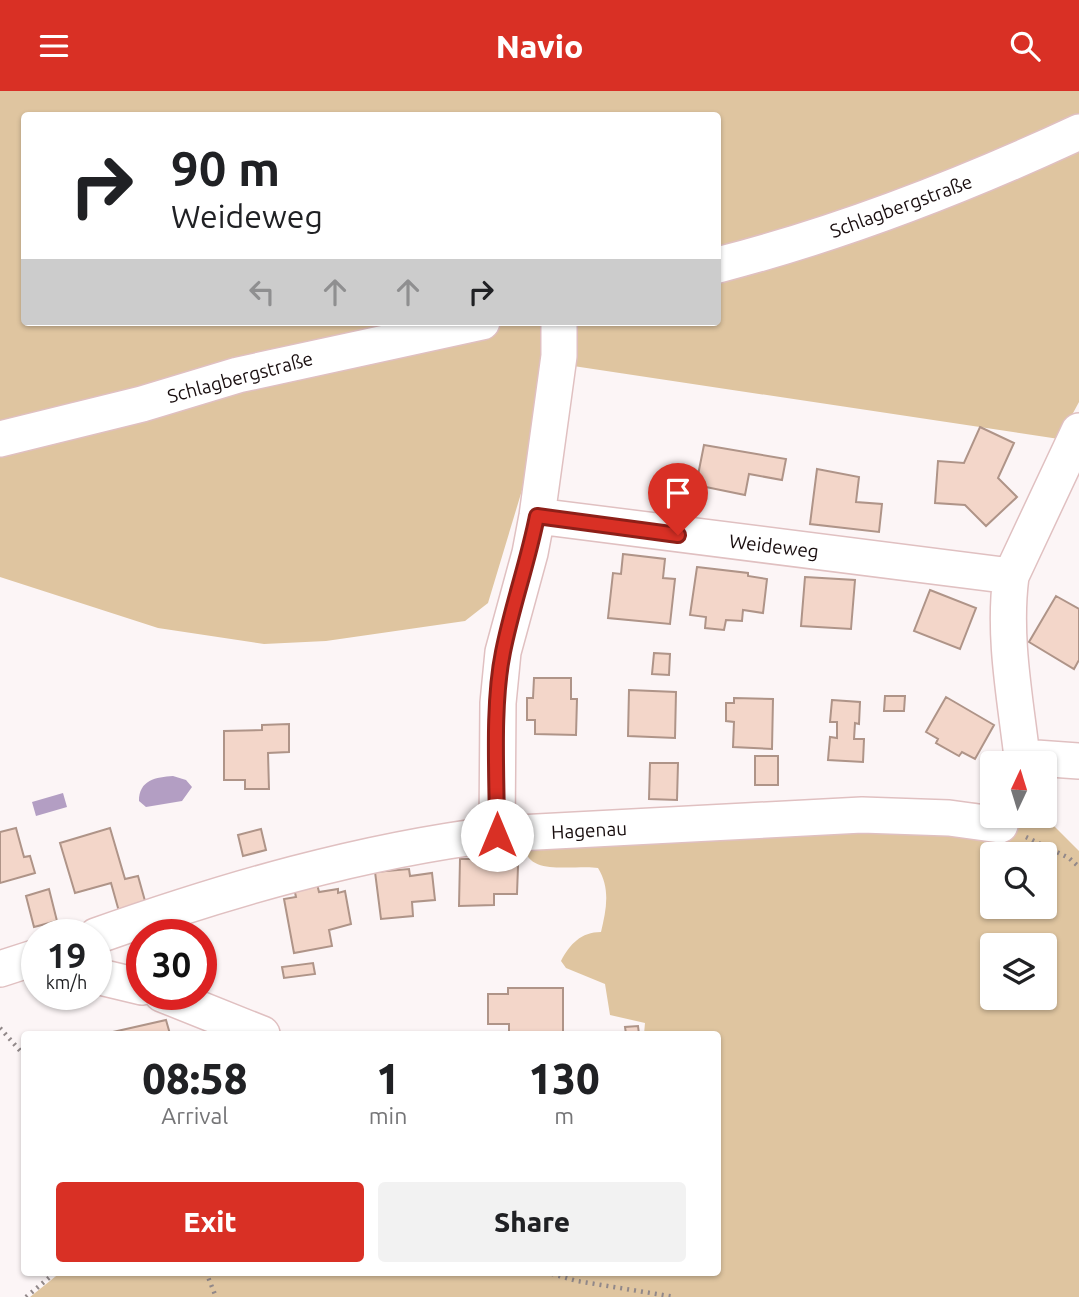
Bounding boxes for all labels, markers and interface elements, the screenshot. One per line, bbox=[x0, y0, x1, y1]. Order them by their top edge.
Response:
icon: menu bbox=[35, 27, 73, 65]
icon: search bbox=[1006, 27, 1044, 65]
text: Navio bbox=[496, 28, 583, 64]
icon: right bbox=[56, 140, 147, 231]
text: 90 m bbox=[171, 140, 280, 195]
street label: Schlagbergstraße bbox=[827, 170, 975, 242]
text: Weideweg bbox=[171, 198, 323, 234]
icon: left bbox=[243, 273, 281, 311]
icon: ahead bbox=[316, 273, 354, 311]
icon: ahead bbox=[389, 273, 427, 311]
icon: right bbox=[462, 273, 500, 311]
street label: Schlagbergstraße bbox=[165, 347, 315, 407]
pin bbox=[648, 463, 708, 535]
icon: arrive bbox=[659, 474, 697, 512]
street label: Weideweg bbox=[728, 530, 820, 562]
north arrow bbox=[980, 751, 1057, 828]
map controls bbox=[980, 751, 1057, 1010]
position arrow bbox=[460, 798, 534, 872]
street label: Hagenau bbox=[551, 817, 627, 843]
button: search bbox=[980, 842, 1057, 919]
speed limit sign: 30 bbox=[126, 919, 217, 1010]
button: layers bbox=[980, 933, 1057, 1010]
text: 19 bbox=[47, 935, 86, 975]
text: km/h bbox=[46, 972, 87, 992]
text: 08:58 bbox=[142, 1055, 247, 1102]
text: 1 bbox=[376, 1055, 400, 1102]
text: 130 bbox=[529, 1055, 600, 1102]
text: Arrival bbox=[161, 1103, 228, 1128]
text: min bbox=[369, 1103, 407, 1128]
text: m bbox=[554, 1103, 574, 1128]
button: Exit bbox=[56, 1182, 364, 1262]
button: Share bbox=[378, 1182, 686, 1262]

